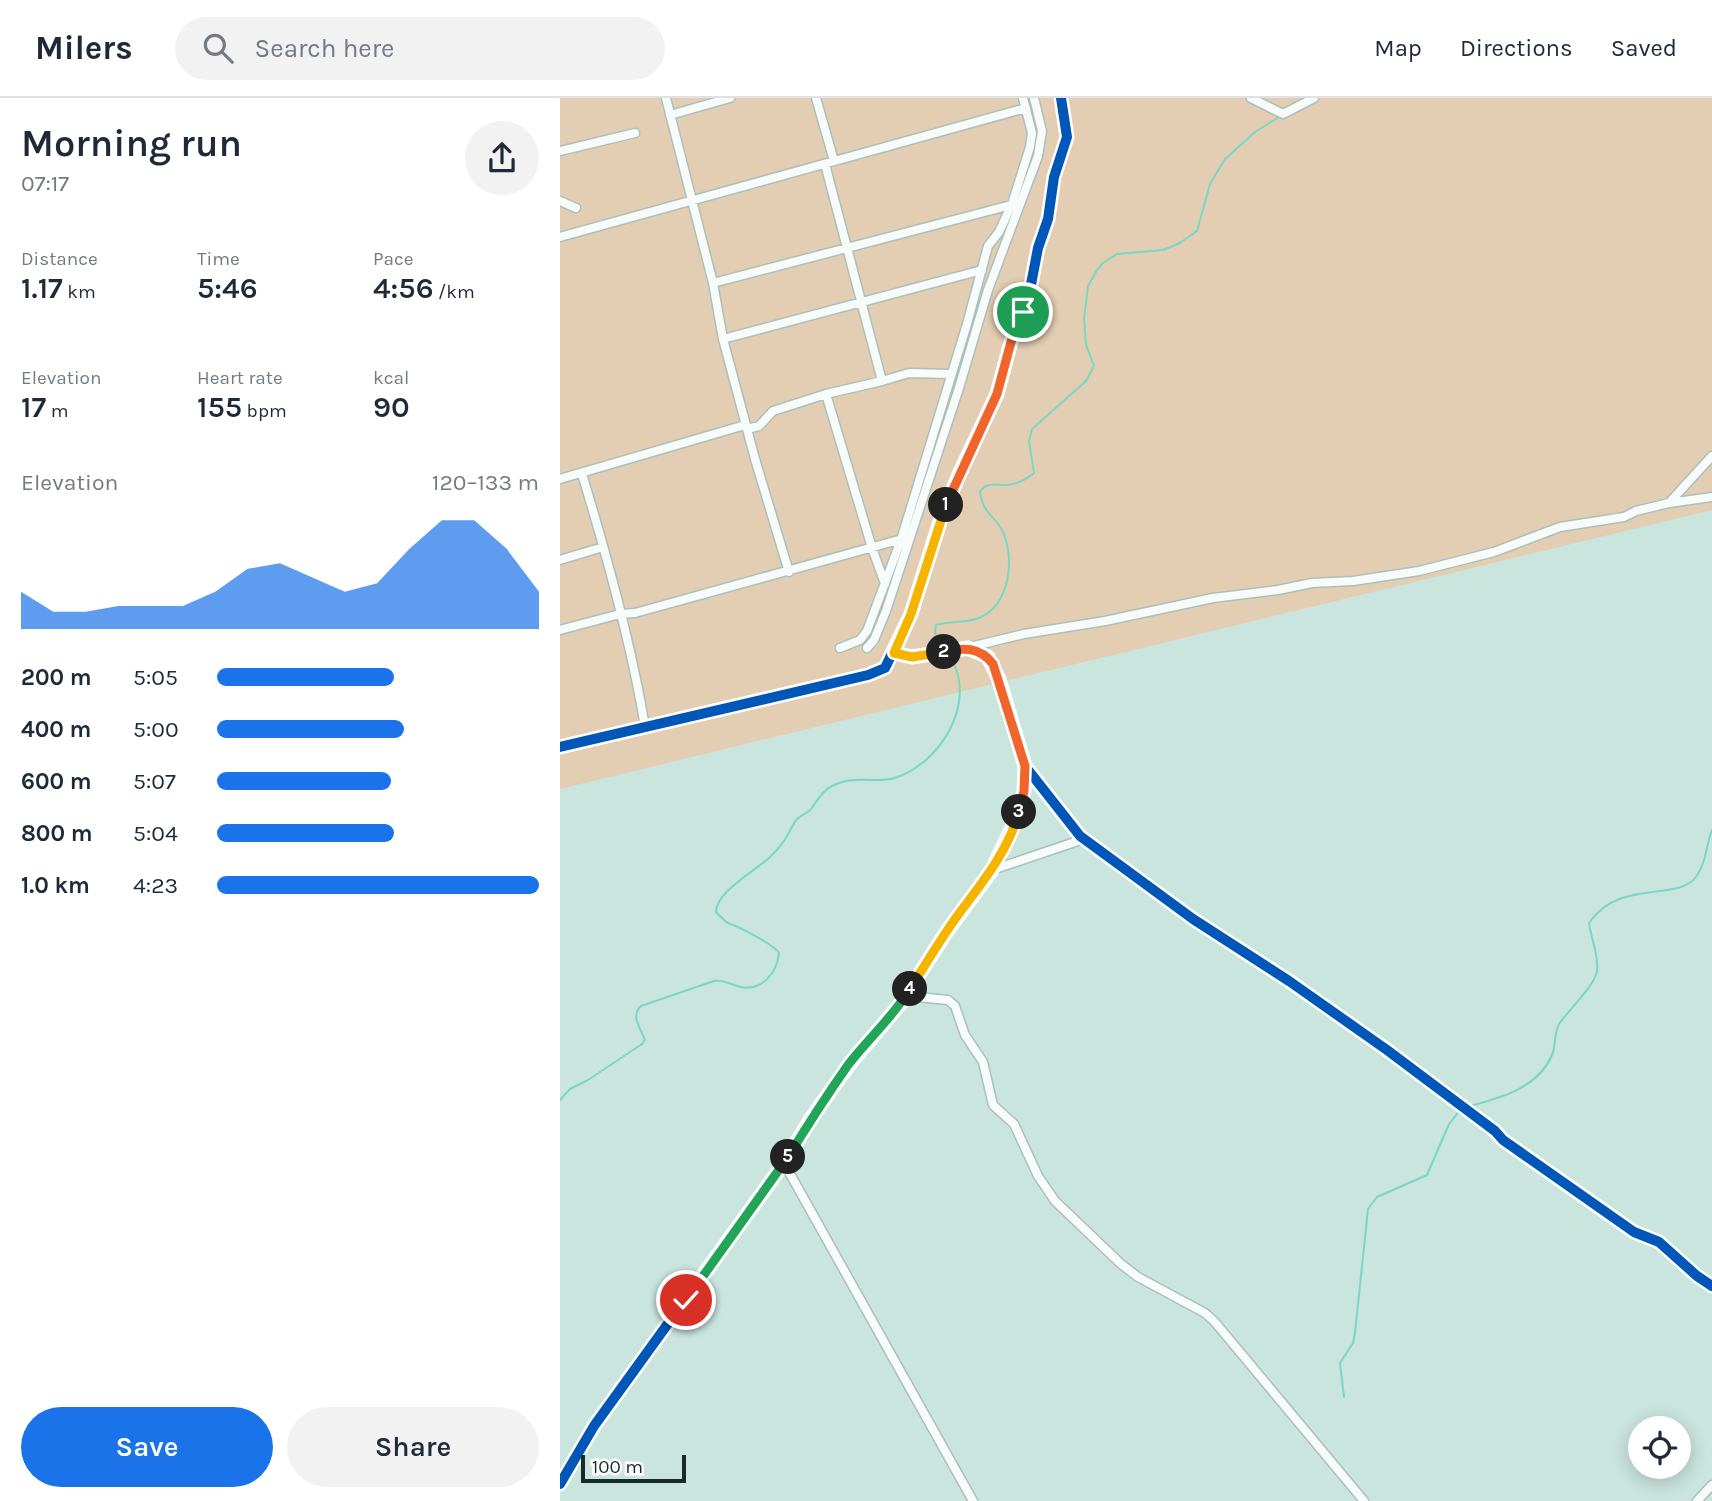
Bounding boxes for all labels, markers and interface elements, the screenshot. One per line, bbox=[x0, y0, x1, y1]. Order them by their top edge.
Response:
search box bbox=[175, 17, 665, 80]
text: Milers bbox=[35, 29, 133, 67]
icon: search bbox=[199, 29, 237, 67]
text: Search here bbox=[255, 33, 394, 64]
text: Map bbox=[1374, 34, 1422, 62]
text: Directions bbox=[1460, 34, 1573, 62]
text: Saved bbox=[1611, 34, 1677, 62]
text: Morning run bbox=[21, 121, 242, 166]
button: share bbox=[465, 121, 539, 195]
text: 07:17 bbox=[21, 170, 69, 197]
text: Distance bbox=[21, 248, 98, 270]
text: Time bbox=[197, 248, 240, 270]
text: Pace bbox=[373, 248, 414, 270]
text: 1.17 bbox=[21, 270, 63, 306]
text: 5:46 bbox=[197, 270, 258, 306]
text: 4:56 bbox=[373, 270, 434, 306]
text: km bbox=[63, 281, 96, 303]
text: /km bbox=[434, 281, 475, 303]
pin bbox=[993, 282, 1053, 342]
icon: arrive bbox=[1004, 293, 1042, 331]
text: Elevation bbox=[21, 367, 101, 389]
text: Heart rate bbox=[197, 367, 283, 389]
text: kcal bbox=[373, 367, 409, 389]
text: 17 bbox=[21, 389, 46, 425]
text: 155 bbox=[197, 389, 242, 425]
text: 90 bbox=[373, 389, 410, 425]
text: m bbox=[46, 400, 68, 422]
text: bpm bbox=[242, 400, 287, 422]
text: Elevation bbox=[21, 469, 118, 496]
text: 120–133 m bbox=[432, 469, 539, 496]
pin: 1 bbox=[928, 488, 964, 522]
text: 1 bbox=[942, 493, 949, 515]
pin: 2 bbox=[926, 634, 962, 670]
text: 2 bbox=[938, 640, 949, 662]
text: 200 m bbox=[21, 664, 92, 691]
text: 5:05 bbox=[133, 664, 178, 691]
text: 400 m bbox=[21, 716, 91, 743]
text: 5:00 bbox=[133, 716, 179, 743]
text: 600 m bbox=[21, 768, 92, 795]
text: 5:07 bbox=[133, 768, 176, 795]
pin: 3 bbox=[1002, 794, 1036, 830]
text: 3 bbox=[1013, 800, 1024, 822]
text: 800 m bbox=[21, 820, 93, 847]
text: 5:04 bbox=[133, 820, 178, 847]
text: 1.0 km bbox=[21, 872, 90, 899]
text: 4:23 bbox=[133, 872, 178, 899]
pin: 4 bbox=[892, 972, 928, 1006]
text: 4 bbox=[904, 977, 915, 999]
pin: 5 bbox=[770, 1140, 806, 1174]
text: 5 bbox=[782, 1145, 793, 1167]
pin bbox=[656, 1270, 716, 1330]
icon: check bbox=[667, 1281, 705, 1319]
button: Save bbox=[21, 1407, 273, 1487]
button: Share bbox=[287, 1407, 539, 1487]
map controls bbox=[1628, 1416, 1691, 1479]
button: locate bbox=[1628, 1416, 1691, 1479]
scale bar bbox=[581, 1452, 686, 1484]
text: 100 m bbox=[592, 1456, 643, 1478]

